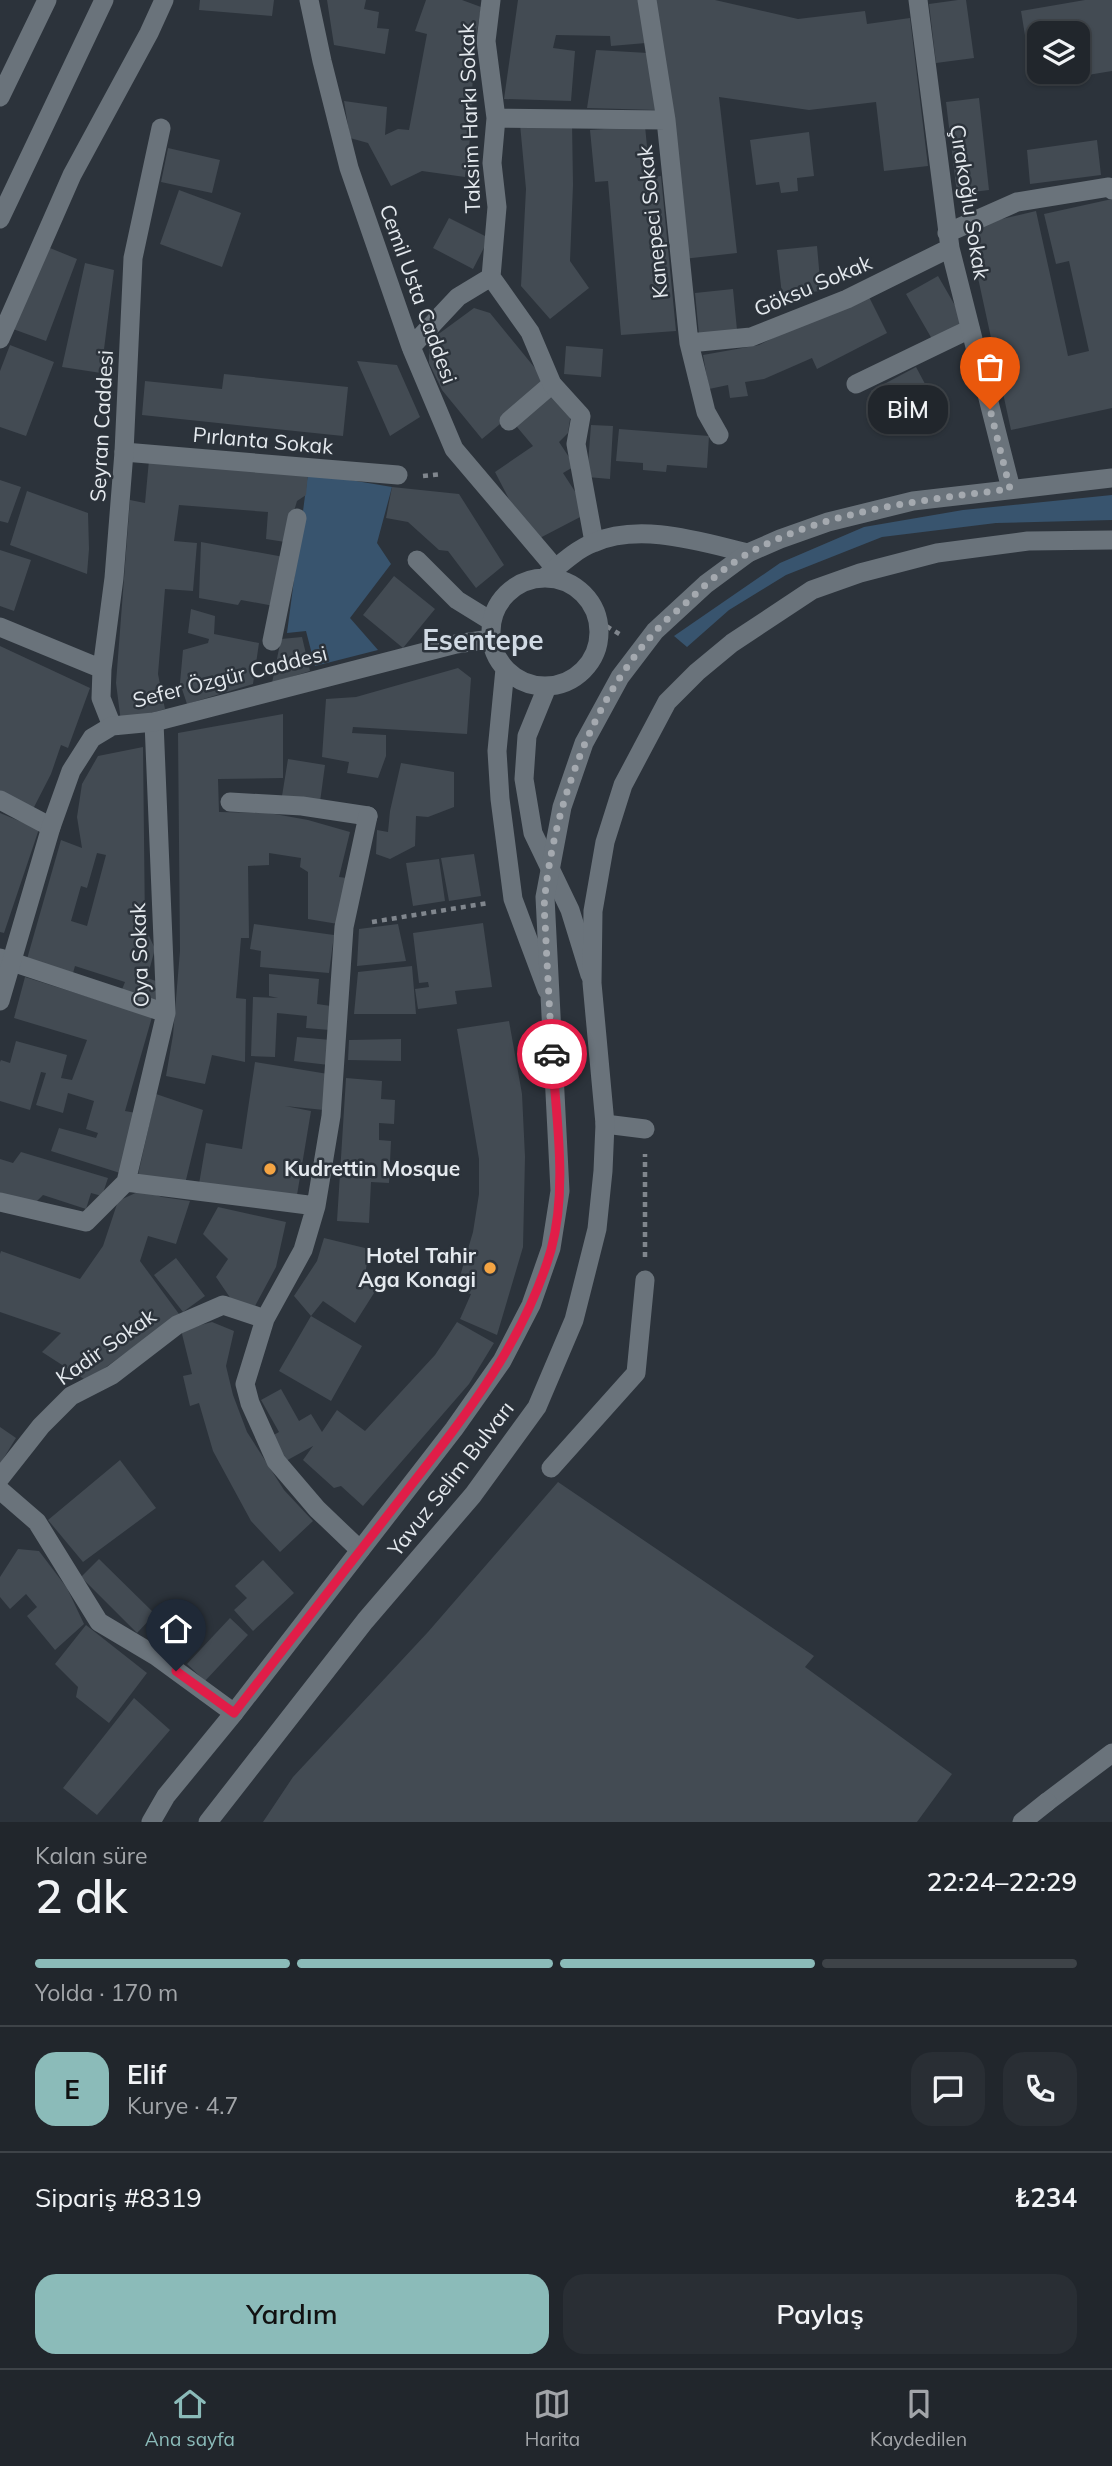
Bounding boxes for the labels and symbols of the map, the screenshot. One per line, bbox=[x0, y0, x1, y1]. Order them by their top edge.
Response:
street label: Taksim Harkı Sokak bbox=[453, 22, 485, 214]
street label: Çırakoğlu Sokak bbox=[945, 123, 995, 281]
street label: Kanepeci Sokak bbox=[631, 144, 673, 300]
street label: Cemil Usta Caddesi bbox=[374, 201, 463, 387]
street label: Göksu Sokak bbox=[750, 249, 875, 322]
pin bbox=[960, 337, 1020, 409]
street label: Seyran Caddesi bbox=[84, 349, 118, 503]
callout: BİM bbox=[867, 384, 948, 434]
street label: Pırlanta Sokak bbox=[192, 421, 334, 459]
district label: Esentepe bbox=[422, 622, 544, 657]
street label: Sefer Özgür Caddesi bbox=[130, 639, 330, 713]
street label: Oya Sokak bbox=[124, 902, 154, 1008]
courier bbox=[517, 1019, 587, 1089]
place label: Kudrettin Mosque bbox=[284, 1155, 460, 1181]
marker: Kudrettin Mosque bbox=[262, 1161, 278, 1177]
place label: Hotel Tahir Aga Konagi bbox=[358, 1242, 477, 1292]
marker: Hotel Tahir Aga Konagi bbox=[482, 1260, 498, 1276]
street label: Kadir Sokak bbox=[50, 1302, 161, 1390]
street label: Yavuz Selim Bulvarı bbox=[381, 1396, 519, 1562]
pin bbox=[146, 1599, 206, 1671]

